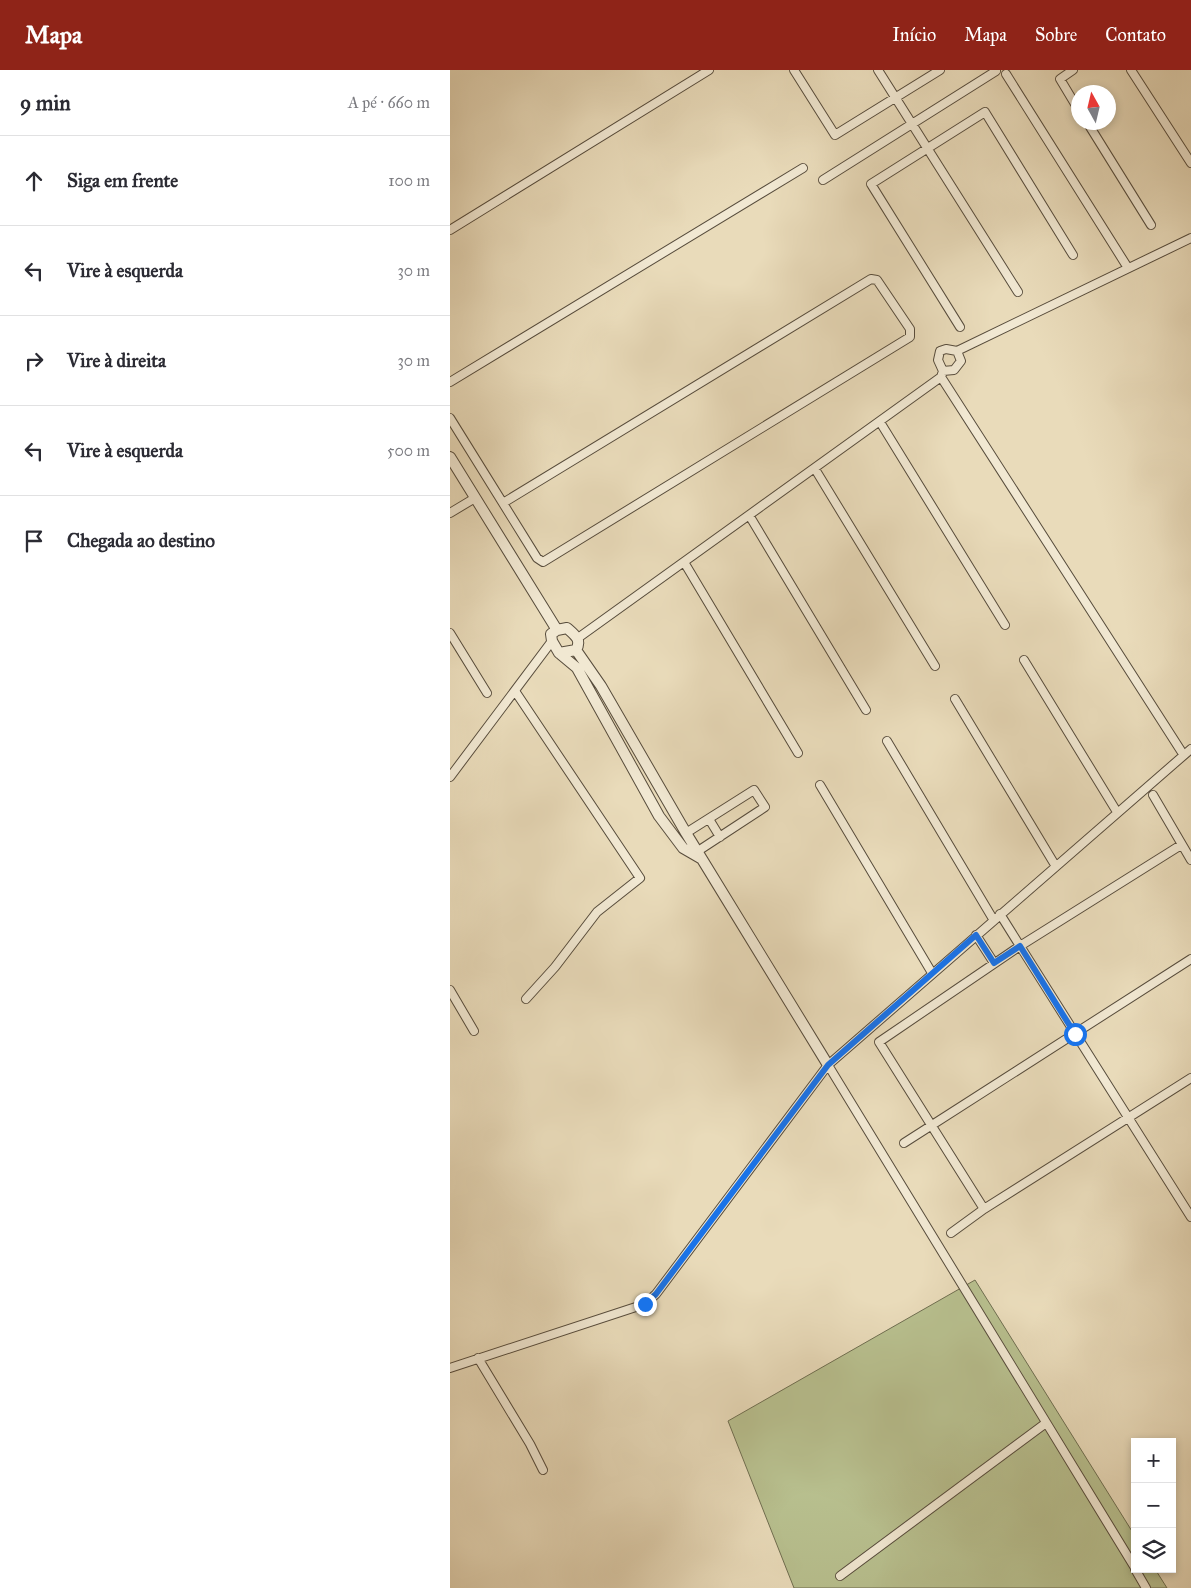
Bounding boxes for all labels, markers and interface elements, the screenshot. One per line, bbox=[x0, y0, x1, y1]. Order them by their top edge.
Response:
text: Mapa bbox=[25, 20, 82, 50]
text: Início bbox=[892, 24, 936, 46]
text: Mapa bbox=[964, 24, 1007, 46]
text: Sobre bbox=[1035, 24, 1077, 46]
text: Contato bbox=[1105, 24, 1166, 46]
north arrow bbox=[1071, 85, 1116, 130]
text: 9 min bbox=[20, 90, 71, 116]
text: A pé · 660 m bbox=[348, 93, 430, 112]
icon: ahead bbox=[20, 167, 48, 195]
text: Siga em frente bbox=[67, 169, 178, 192]
text: 100 m bbox=[388, 171, 430, 190]
icon: left bbox=[20, 257, 48, 285]
text: Vire à esquerda bbox=[67, 259, 183, 282]
text: 30 m bbox=[397, 261, 430, 280]
icon: right bbox=[20, 347, 48, 375]
text: Vire à direita bbox=[67, 349, 166, 372]
text: 30 m bbox=[397, 351, 430, 370]
icon: left bbox=[20, 437, 48, 465]
text: Vire à esquerda bbox=[67, 439, 183, 462]
text: 500 m bbox=[387, 441, 430, 460]
icon: arrive bbox=[20, 527, 48, 555]
text: Chegada ao destino bbox=[67, 529, 215, 552]
route start bbox=[1064, 1023, 1087, 1046]
route end bbox=[634, 1293, 657, 1316]
map controls bbox=[1131, 1438, 1176, 1573]
button: + bbox=[1131, 1438, 1176, 1483]
button: − bbox=[1131, 1483, 1176, 1528]
button: layers bbox=[1131, 1528, 1176, 1573]

